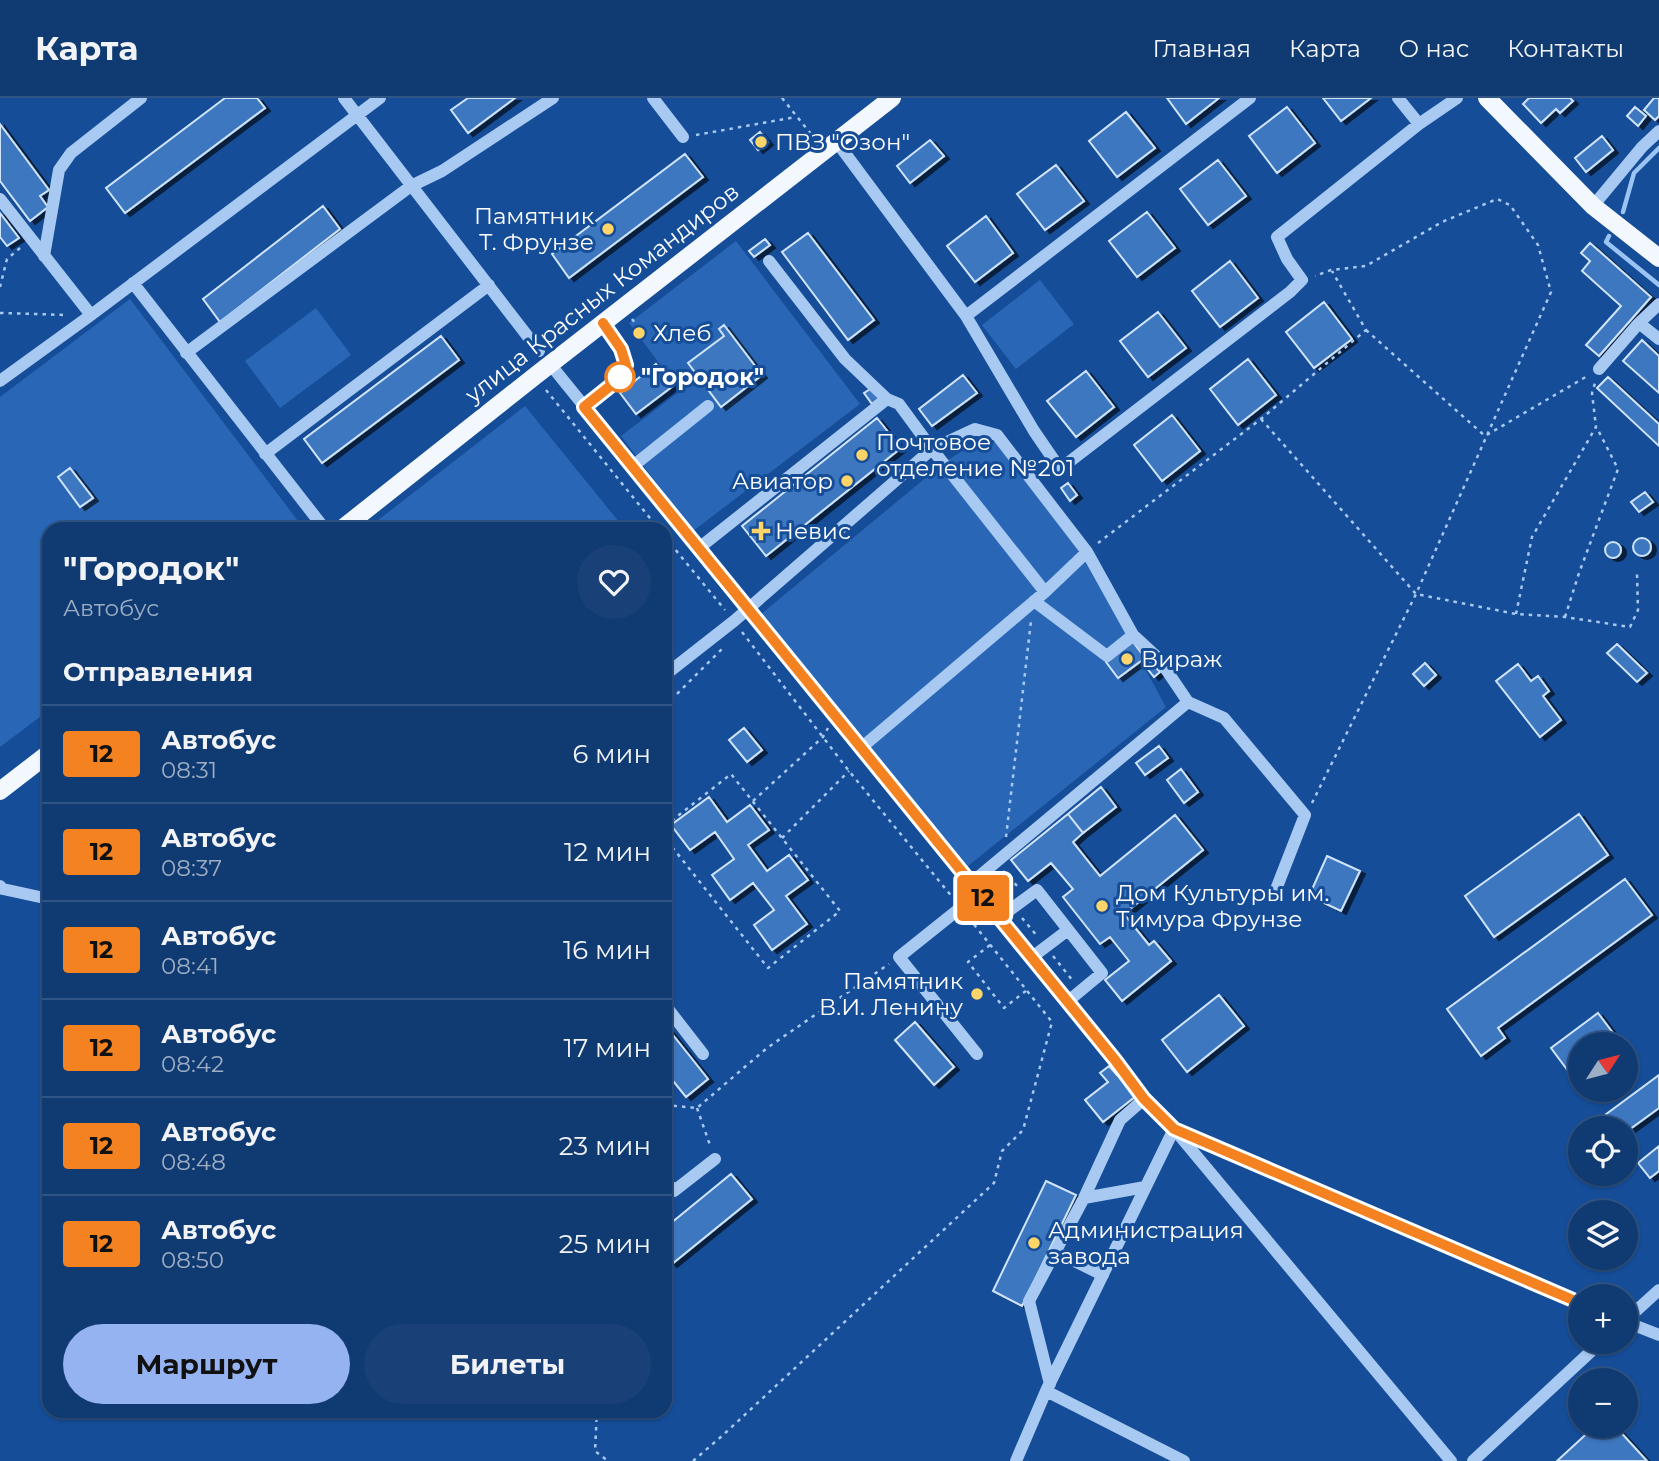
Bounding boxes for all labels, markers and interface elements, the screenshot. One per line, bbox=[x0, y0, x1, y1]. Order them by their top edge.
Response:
text: Карта bbox=[35, 28, 138, 68]
text: Главная bbox=[1153, 34, 1251, 63]
text: Карта bbox=[1289, 34, 1361, 63]
text: О нас bbox=[1399, 34, 1469, 63]
text: Контакты bbox=[1507, 34, 1624, 63]
place label: ПВЗ "Озон" bbox=[775, 128, 910, 156]
marker: ПВЗ "Озон" bbox=[753, 134, 769, 150]
street label: улица Красных Командиров bbox=[459, 177, 745, 409]
place label: Памятник Т. Фрунзе bbox=[474, 202, 595, 256]
marker: Памятник Т. Фрунзе bbox=[600, 221, 616, 237]
place label: Хлеб bbox=[653, 319, 712, 347]
marker: Хлеб bbox=[631, 325, 647, 341]
marker: "Городок" bbox=[605, 362, 635, 392]
place label: "Городок" bbox=[641, 363, 764, 391]
place label: Почтовое отделение №201 bbox=[876, 428, 1074, 482]
marker: Почтовое отделение №201 bbox=[854, 447, 870, 463]
place label: Авиатор bbox=[732, 467, 833, 495]
marker: Авиатор bbox=[839, 473, 855, 489]
place label: Невис bbox=[775, 517, 851, 545]
marker: Невис bbox=[753, 523, 769, 539]
button: heart bbox=[577, 545, 651, 619]
text: "Городок" bbox=[63, 548, 239, 588]
text: Автобус bbox=[63, 594, 159, 622]
place label: Вираж bbox=[1141, 645, 1222, 673]
marker: Вираж bbox=[1119, 651, 1135, 667]
text: Отправления bbox=[63, 656, 253, 688]
text: Автобус bbox=[161, 724, 276, 756]
text: 6 мин bbox=[572, 738, 651, 770]
text: 12 bbox=[90, 739, 113, 768]
text: 08:31 bbox=[161, 756, 217, 784]
text: Автобус bbox=[161, 822, 276, 854]
text: 12 мин bbox=[564, 836, 651, 868]
text: 12 bbox=[90, 837, 113, 866]
text: 08:37 bbox=[161, 854, 222, 882]
line badge: 12 bbox=[951, 875, 1014, 921]
place label: Дом Культуры им. Тимура Фрунзе bbox=[1116, 879, 1329, 933]
text: 12 bbox=[971, 883, 995, 912]
marker: Дом Культуры им. Тимура Фрунзе bbox=[1094, 898, 1110, 914]
text: Автобус bbox=[161, 920, 276, 952]
text: 16 мин bbox=[563, 934, 651, 966]
text: 12 bbox=[90, 935, 113, 964]
text: 08:41 bbox=[161, 952, 219, 980]
place label: Памятник В.И. Ленину bbox=[819, 967, 964, 1021]
marker: Памятник В.И. Ленину bbox=[969, 986, 985, 1002]
text: Автобус bbox=[161, 1018, 276, 1050]
text: 17 мин bbox=[564, 1032, 651, 1064]
north arrow bbox=[1568, 1032, 1638, 1102]
map controls bbox=[1568, 1032, 1638, 1438]
text: 12 bbox=[90, 1033, 113, 1062]
text: 08:42 bbox=[161, 1050, 224, 1078]
text: Автобус bbox=[161, 1116, 276, 1148]
button: locate bbox=[1568, 1116, 1638, 1186]
text: 23 мин bbox=[559, 1130, 651, 1162]
text: 12 bbox=[90, 1131, 113, 1160]
text: 08:48 bbox=[161, 1148, 226, 1176]
button: layers bbox=[1568, 1200, 1638, 1270]
text: Автобус bbox=[161, 1214, 276, 1246]
place label: Администрация завода bbox=[1048, 1216, 1244, 1270]
text: 25 мин bbox=[559, 1228, 651, 1260]
text: 12 bbox=[90, 1229, 113, 1258]
marker: Администрация завода bbox=[1026, 1235, 1042, 1251]
text: 08:50 bbox=[161, 1246, 224, 1274]
button: + bbox=[1568, 1284, 1638, 1354]
button: Маршрут bbox=[63, 1324, 350, 1404]
button: Билеты bbox=[364, 1324, 651, 1404]
button: − bbox=[1568, 1368, 1638, 1438]

